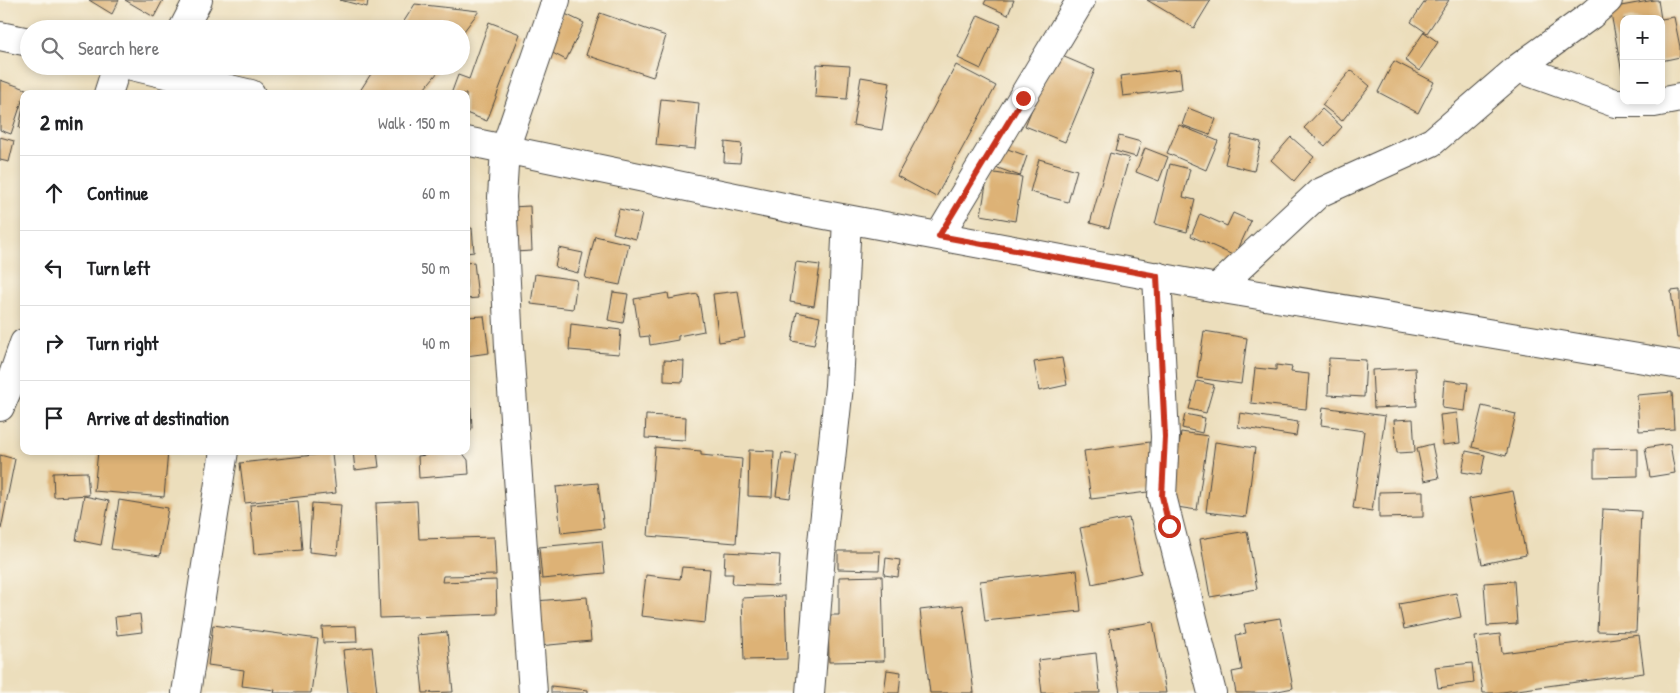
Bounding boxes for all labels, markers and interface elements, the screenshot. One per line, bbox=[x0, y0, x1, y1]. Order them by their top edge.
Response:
map controls bbox=[1620, 15, 1665, 105]
button: + bbox=[1620, 15, 1665, 60]
search box bbox=[20, 20, 470, 75]
icon: search bbox=[38, 34, 66, 62]
text: Search here bbox=[78, 35, 159, 61]
button: − bbox=[1620, 60, 1665, 105]
route end bbox=[1012, 87, 1035, 110]
text: 2 min bbox=[40, 108, 83, 137]
text: Walk · 150 m bbox=[378, 112, 450, 134]
icon: ahead bbox=[40, 179, 68, 207]
text: Continue bbox=[87, 180, 148, 206]
text: 60 m bbox=[422, 182, 450, 204]
icon: left bbox=[40, 254, 68, 282]
text: Turn left bbox=[87, 255, 150, 281]
text: 50 m bbox=[422, 257, 450, 279]
icon: right bbox=[40, 329, 68, 357]
text: Turn right bbox=[87, 330, 158, 356]
text: 40 m bbox=[422, 332, 450, 354]
icon: arrive bbox=[40, 404, 68, 432]
text: Arrive at destination bbox=[87, 405, 229, 431]
route start bbox=[1158, 515, 1181, 538]

